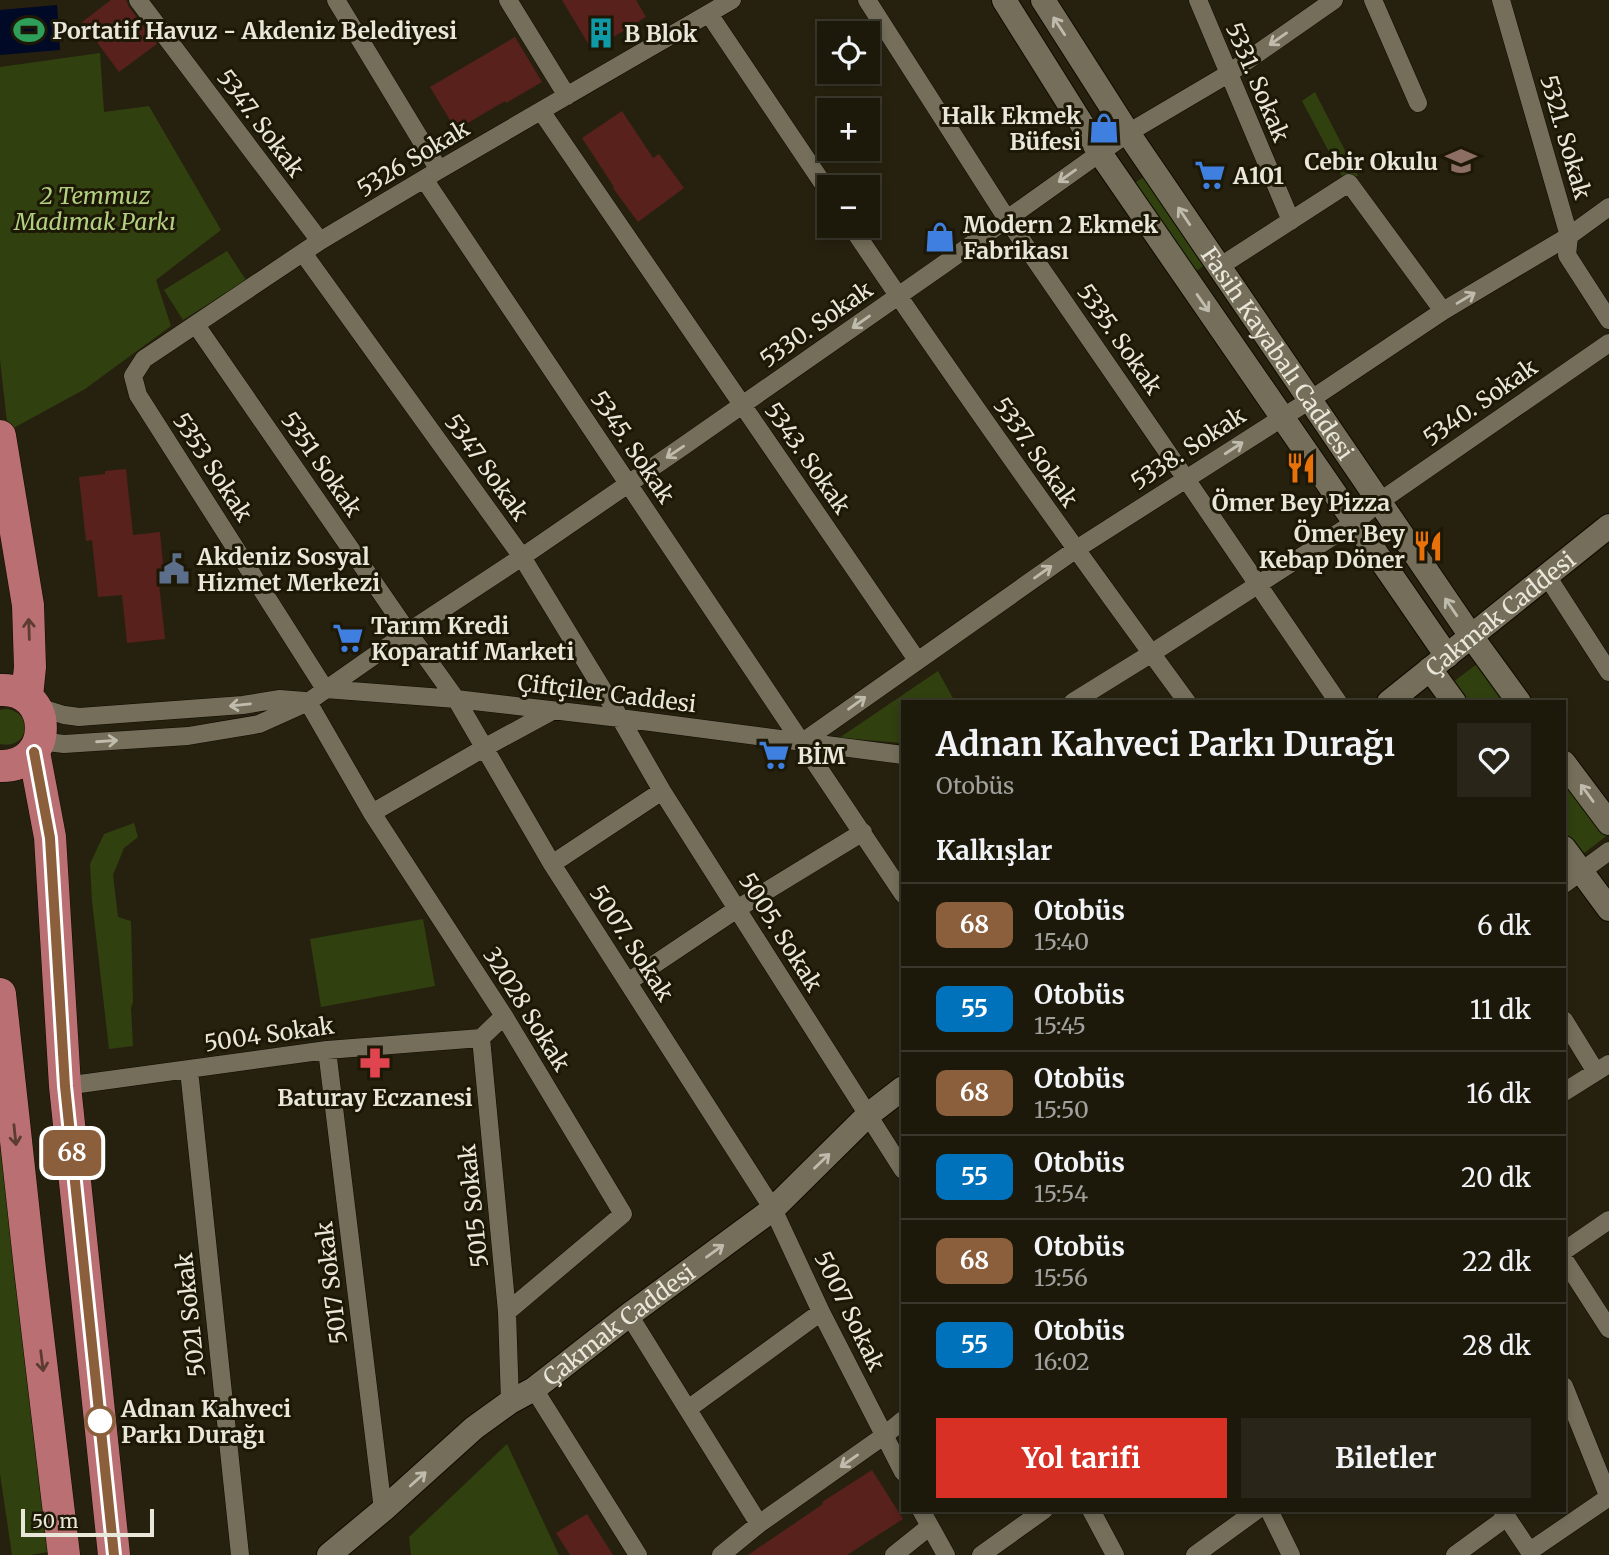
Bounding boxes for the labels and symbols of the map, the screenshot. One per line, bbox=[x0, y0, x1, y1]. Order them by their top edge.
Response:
sports icon: Portatif Havuz - Akdeniz Belediyesi bbox=[12, 13, 46, 47]
place label: Portatif Havuz - Akdeniz Belediyesi bbox=[52, 16, 457, 45]
building icon: B Blok bbox=[584, 16, 618, 50]
one-way arrow bbox=[1052, 17, 1066, 37]
street label: 5331. Sokak bbox=[1220, 18, 1296, 146]
place label: B Blok bbox=[624, 19, 697, 48]
one-way arrow bbox=[1269, 32, 1288, 46]
street label: 5347. Sokak bbox=[211, 63, 311, 183]
street label: 5321. Sokak bbox=[1534, 72, 1598, 203]
place label: Halk Ekmek Büfesi bbox=[941, 101, 1081, 156]
shop icon: Halk Ekmek Büfesi bbox=[1087, 111, 1121, 145]
street label: 5326 Sokak bbox=[352, 113, 475, 203]
school or university icon: Cebir Okulu bbox=[1444, 144, 1478, 178]
place label: Cebir Okulu bbox=[1305, 147, 1438, 176]
supermarket icon: A101 bbox=[1193, 158, 1227, 192]
place label: A101 bbox=[1232, 161, 1284, 190]
one-way arrow bbox=[1058, 169, 1077, 183]
park label: 2 Temmuz Madımak Parkı bbox=[13, 181, 176, 236]
one-way arrow bbox=[1177, 207, 1191, 227]
place label: Modern 2 Ekmek Fabrikası bbox=[963, 210, 1158, 265]
shop icon: Modern 2 Ekmek Fabrikası bbox=[923, 220, 957, 254]
street label: Fasih Kayabalı Caddesi bbox=[1195, 241, 1361, 465]
street label: 5330. Sokak bbox=[754, 274, 878, 373]
street label: 5335. Sokak bbox=[1071, 278, 1169, 400]
one-way arrow bbox=[1455, 290, 1475, 304]
one-way arrow bbox=[1196, 293, 1210, 312]
one-way arrow bbox=[852, 315, 872, 329]
street label: 5340. Sokak bbox=[1417, 352, 1543, 452]
street label: 5345. Sokak bbox=[585, 385, 681, 509]
street label: 5337. Sokak bbox=[988, 392, 1085, 513]
street label: 5343. Sokak bbox=[759, 397, 857, 520]
street label: 5338. Sokak bbox=[1125, 400, 1251, 496]
street label: 5351 Sokak bbox=[275, 406, 369, 522]
street label: 5353 Sokak bbox=[167, 407, 259, 527]
street label: 5347 Sokak bbox=[439, 408, 535, 526]
one-way arrow bbox=[1224, 441, 1243, 456]
one-way arrow bbox=[666, 444, 685, 459]
restaurant icon: Ömer Bey Pizza bbox=[1284, 451, 1318, 485]
place label: Ömer Bey Pizza bbox=[1212, 488, 1390, 517]
place label: Ömer Bey Kebap Döner bbox=[1259, 519, 1405, 574]
restaurant icon: Ömer Bey Kebap Döner bbox=[1411, 529, 1445, 563]
place label: Akdeniz Sosyal Hizmet Merkezi bbox=[196, 542, 380, 597]
street label: Çakmak Caddesi bbox=[1419, 545, 1581, 682]
public building icon: Akdeniz Sosyal Hizmet Merkezi bbox=[157, 552, 191, 586]
one-way arrow bbox=[1033, 565, 1052, 579]
one-way arrow bbox=[1444, 598, 1458, 617]
place label: Tarım Kredi Koparatif Marketi bbox=[371, 611, 574, 666]
one-way arrow bbox=[22, 618, 35, 641]
supermarket icon: Tarım Kredi Koparatif Marketi bbox=[331, 621, 365, 655]
street label: Çiftçiler Caddesi bbox=[516, 668, 698, 718]
one-way arrow bbox=[847, 696, 866, 710]
one-way arrow bbox=[230, 699, 252, 712]
one-way arrow bbox=[96, 735, 119, 748]
supermarket icon: BİM bbox=[757, 738, 791, 772]
place label: BİM bbox=[797, 741, 846, 770]
one-way arrow bbox=[1579, 784, 1594, 803]
street label: 5005. Sokak bbox=[733, 867, 829, 997]
street label: 5007. Sokak bbox=[584, 879, 681, 1007]
street label: 32028 Sokak bbox=[477, 942, 577, 1077]
street label: 5004 Sokak bbox=[202, 1010, 336, 1057]
pharmacy icon: Baturay Eczanesi bbox=[358, 1046, 392, 1080]
place label: Baturay Eczanesi bbox=[277, 1083, 473, 1112]
one-way arrow bbox=[9, 1123, 22, 1146]
line badge: 68 bbox=[41, 1130, 104, 1176]
street label: 5015 Sokak bbox=[452, 1142, 494, 1269]
one-way arrow bbox=[813, 1153, 830, 1170]
street label: 5017 Sokak bbox=[309, 1220, 353, 1346]
one-way arrow bbox=[706, 1244, 724, 1259]
street label: 5007 Sokak bbox=[809, 1246, 892, 1376]
street label: 5021 Sokak bbox=[169, 1251, 211, 1378]
street label: Çakmak Caddesi bbox=[537, 1257, 700, 1391]
one-way arrow bbox=[35, 1349, 48, 1372]
place label: Adnan Kahveci Parkı Durağı bbox=[120, 1394, 291, 1449]
marker: Adnan Kahveci Parkı Durağı bbox=[85, 1406, 115, 1436]
one-way arrow bbox=[840, 1454, 859, 1468]
one-way arrow bbox=[409, 1470, 426, 1487]
scale bar bbox=[21, 1506, 154, 1538]

